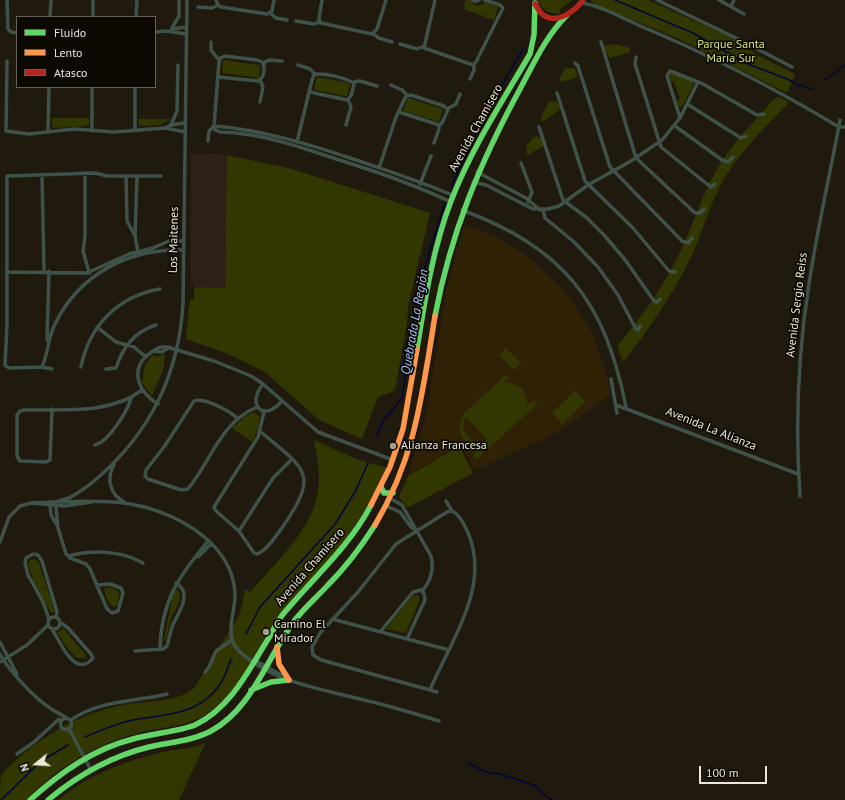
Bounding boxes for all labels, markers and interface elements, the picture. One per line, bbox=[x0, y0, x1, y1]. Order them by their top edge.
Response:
legend bbox=[16, 16, 156, 88]
text: Fluido bbox=[54, 25, 86, 40]
park label: Parque Santa María Sur bbox=[697, 38, 765, 66]
text: Lento bbox=[54, 45, 83, 60]
text: Atasco bbox=[54, 65, 87, 80]
street label: Avenida Chamisero bbox=[446, 82, 506, 174]
street label: Los Maitenes bbox=[166, 207, 182, 273]
street label: Avenida Sergio Reiss bbox=[783, 252, 811, 358]
water label: Quebrada La Región bbox=[398, 268, 432, 376]
street label: Avenida La Alianza bbox=[664, 404, 758, 454]
place label: Alianza Francesa bbox=[401, 439, 487, 453]
marker: Alianza Francesa bbox=[388, 441, 398, 451]
street label: Avenida Chamisero bbox=[273, 525, 347, 609]
place label: Camino El Mirador bbox=[274, 618, 326, 646]
marker: Camino El Mirador bbox=[261, 627, 271, 637]
north arrow bbox=[16, 744, 56, 784]
scale bar bbox=[701, 758, 769, 784]
text: N bbox=[17, 762, 32, 773]
text: 100 m bbox=[706, 765, 739, 780]

